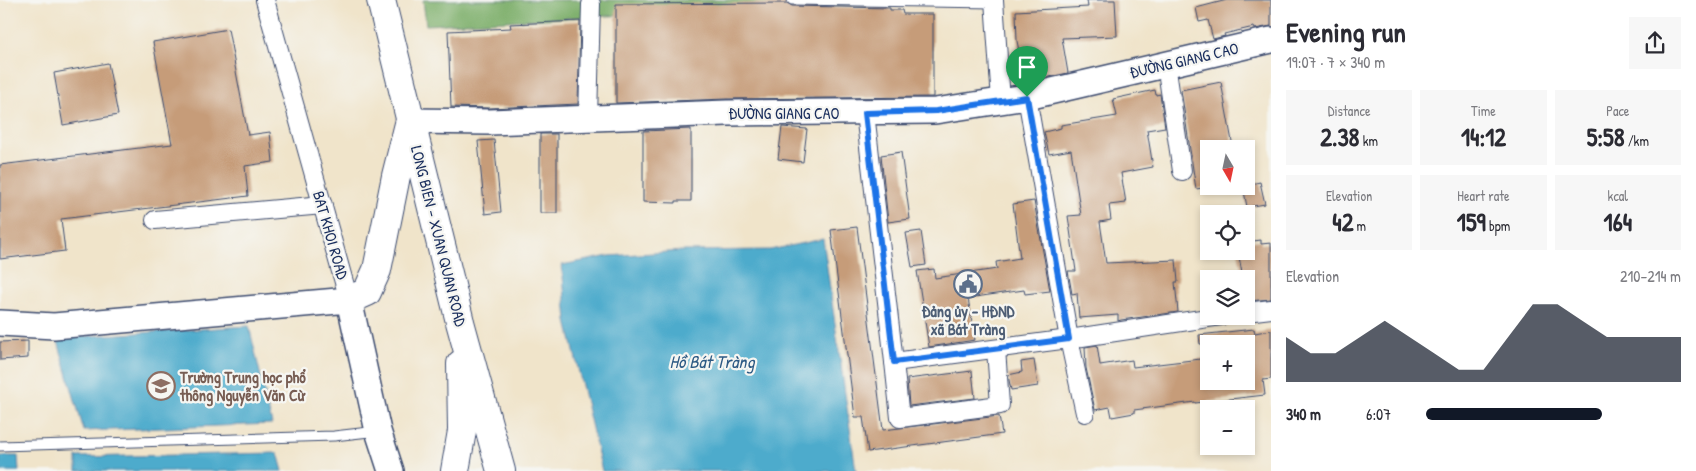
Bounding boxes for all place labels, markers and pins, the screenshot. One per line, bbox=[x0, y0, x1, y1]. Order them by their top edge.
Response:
pin bbox=[1006, 46, 1048, 97]
public building icon: Đảng ủy - HĐND xã Bát Tràng bbox=[953, 269, 983, 299]
place label: Đảng ủy - HĐND xã Bát Tràng bbox=[922, 300, 1015, 341]
place label: Trường Trung học phổ thông Nguyễn Văn Cừ bbox=[179, 366, 306, 407]
school or university icon: Trường Trung học phổ thông Nguyễn Văn Cừ bbox=[146, 371, 176, 401]

